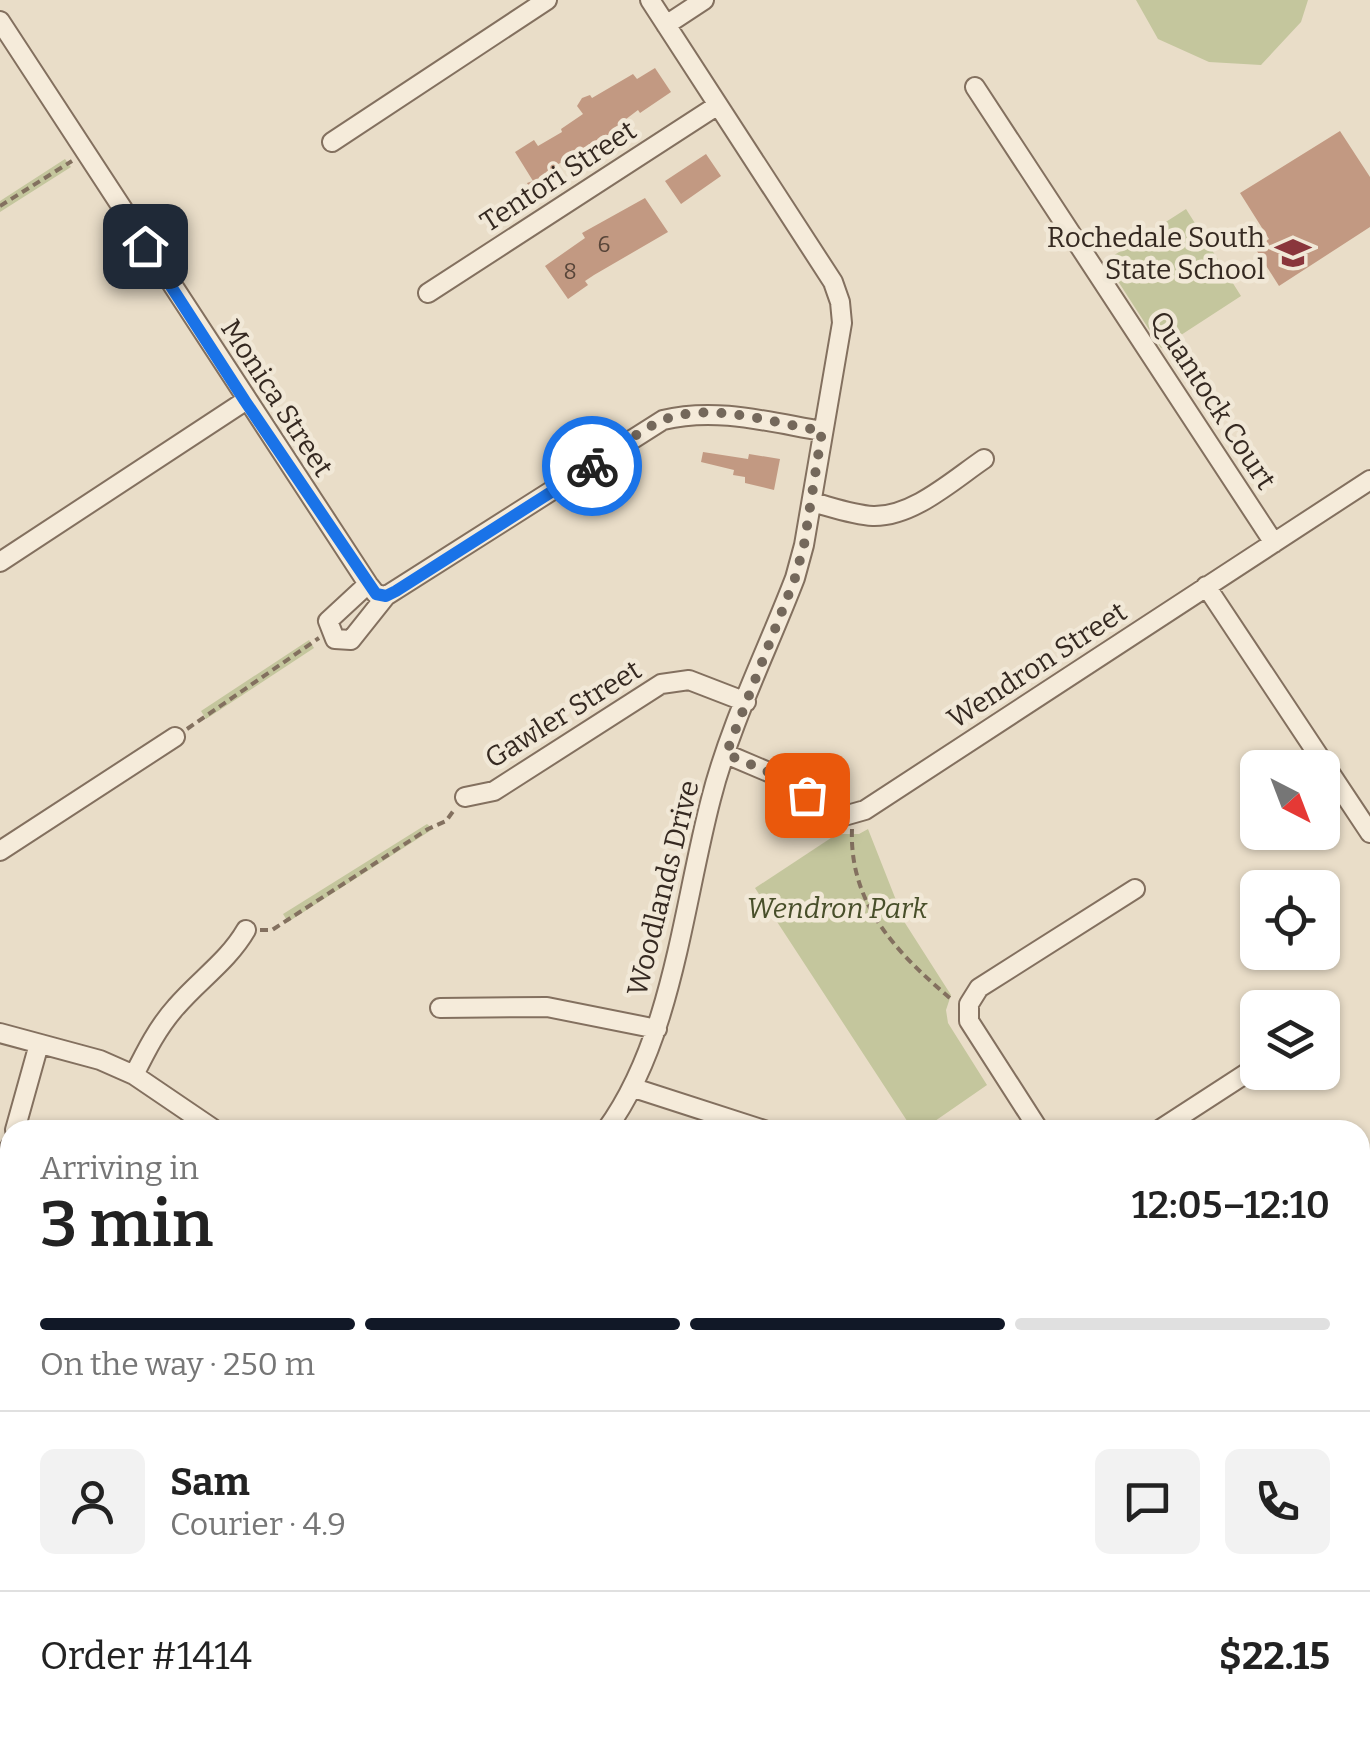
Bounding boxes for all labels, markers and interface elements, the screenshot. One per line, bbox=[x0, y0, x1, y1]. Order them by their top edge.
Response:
street label: Tentori Street bbox=[474, 113, 642, 239]
pin bbox=[103, 204, 188, 289]
icon: home bbox=[118, 219, 173, 274]
place label: Rochedale South State School bbox=[1047, 221, 1265, 286]
house number: 6 bbox=[598, 231, 610, 258]
school or university icon: Rochedale South State School bbox=[1274, 234, 1312, 272]
house number: 8 bbox=[563, 258, 577, 285]
street label: Quantock Court bbox=[1143, 305, 1283, 495]
street label: Monica Street bbox=[214, 313, 340, 483]
courier bbox=[542, 416, 642, 516]
icon: bike bbox=[565, 439, 620, 494]
street label: Wendron Street bbox=[941, 595, 1133, 735]
street label: Gawler Street bbox=[479, 653, 647, 775]
north arrow bbox=[1240, 750, 1340, 850]
map controls bbox=[1240, 750, 1340, 1090]
pin bbox=[765, 753, 850, 838]
icon: bag bbox=[780, 768, 835, 823]
street label: Woodlands Drive bbox=[620, 777, 706, 999]
button: locate bbox=[1240, 870, 1340, 970]
park label: Wendron Park bbox=[747, 892, 928, 925]
button: layers bbox=[1240, 990, 1340, 1090]
text: Arriving in bbox=[40, 1149, 199, 1187]
text: 12:05–12:10 bbox=[1132, 1182, 1330, 1228]
text: 3 min bbox=[40, 1185, 213, 1263]
text: On the way · 250 m bbox=[40, 1345, 315, 1383]
button: person bbox=[40, 1449, 145, 1554]
button: chat bbox=[1095, 1449, 1200, 1554]
button: phone bbox=[1225, 1449, 1330, 1554]
text: Sam bbox=[170, 1459, 250, 1505]
text: Courier · 4.9 bbox=[170, 1505, 346, 1543]
text: Order #1414 bbox=[40, 1633, 252, 1679]
text: $22.15 bbox=[1219, 1633, 1330, 1679]

